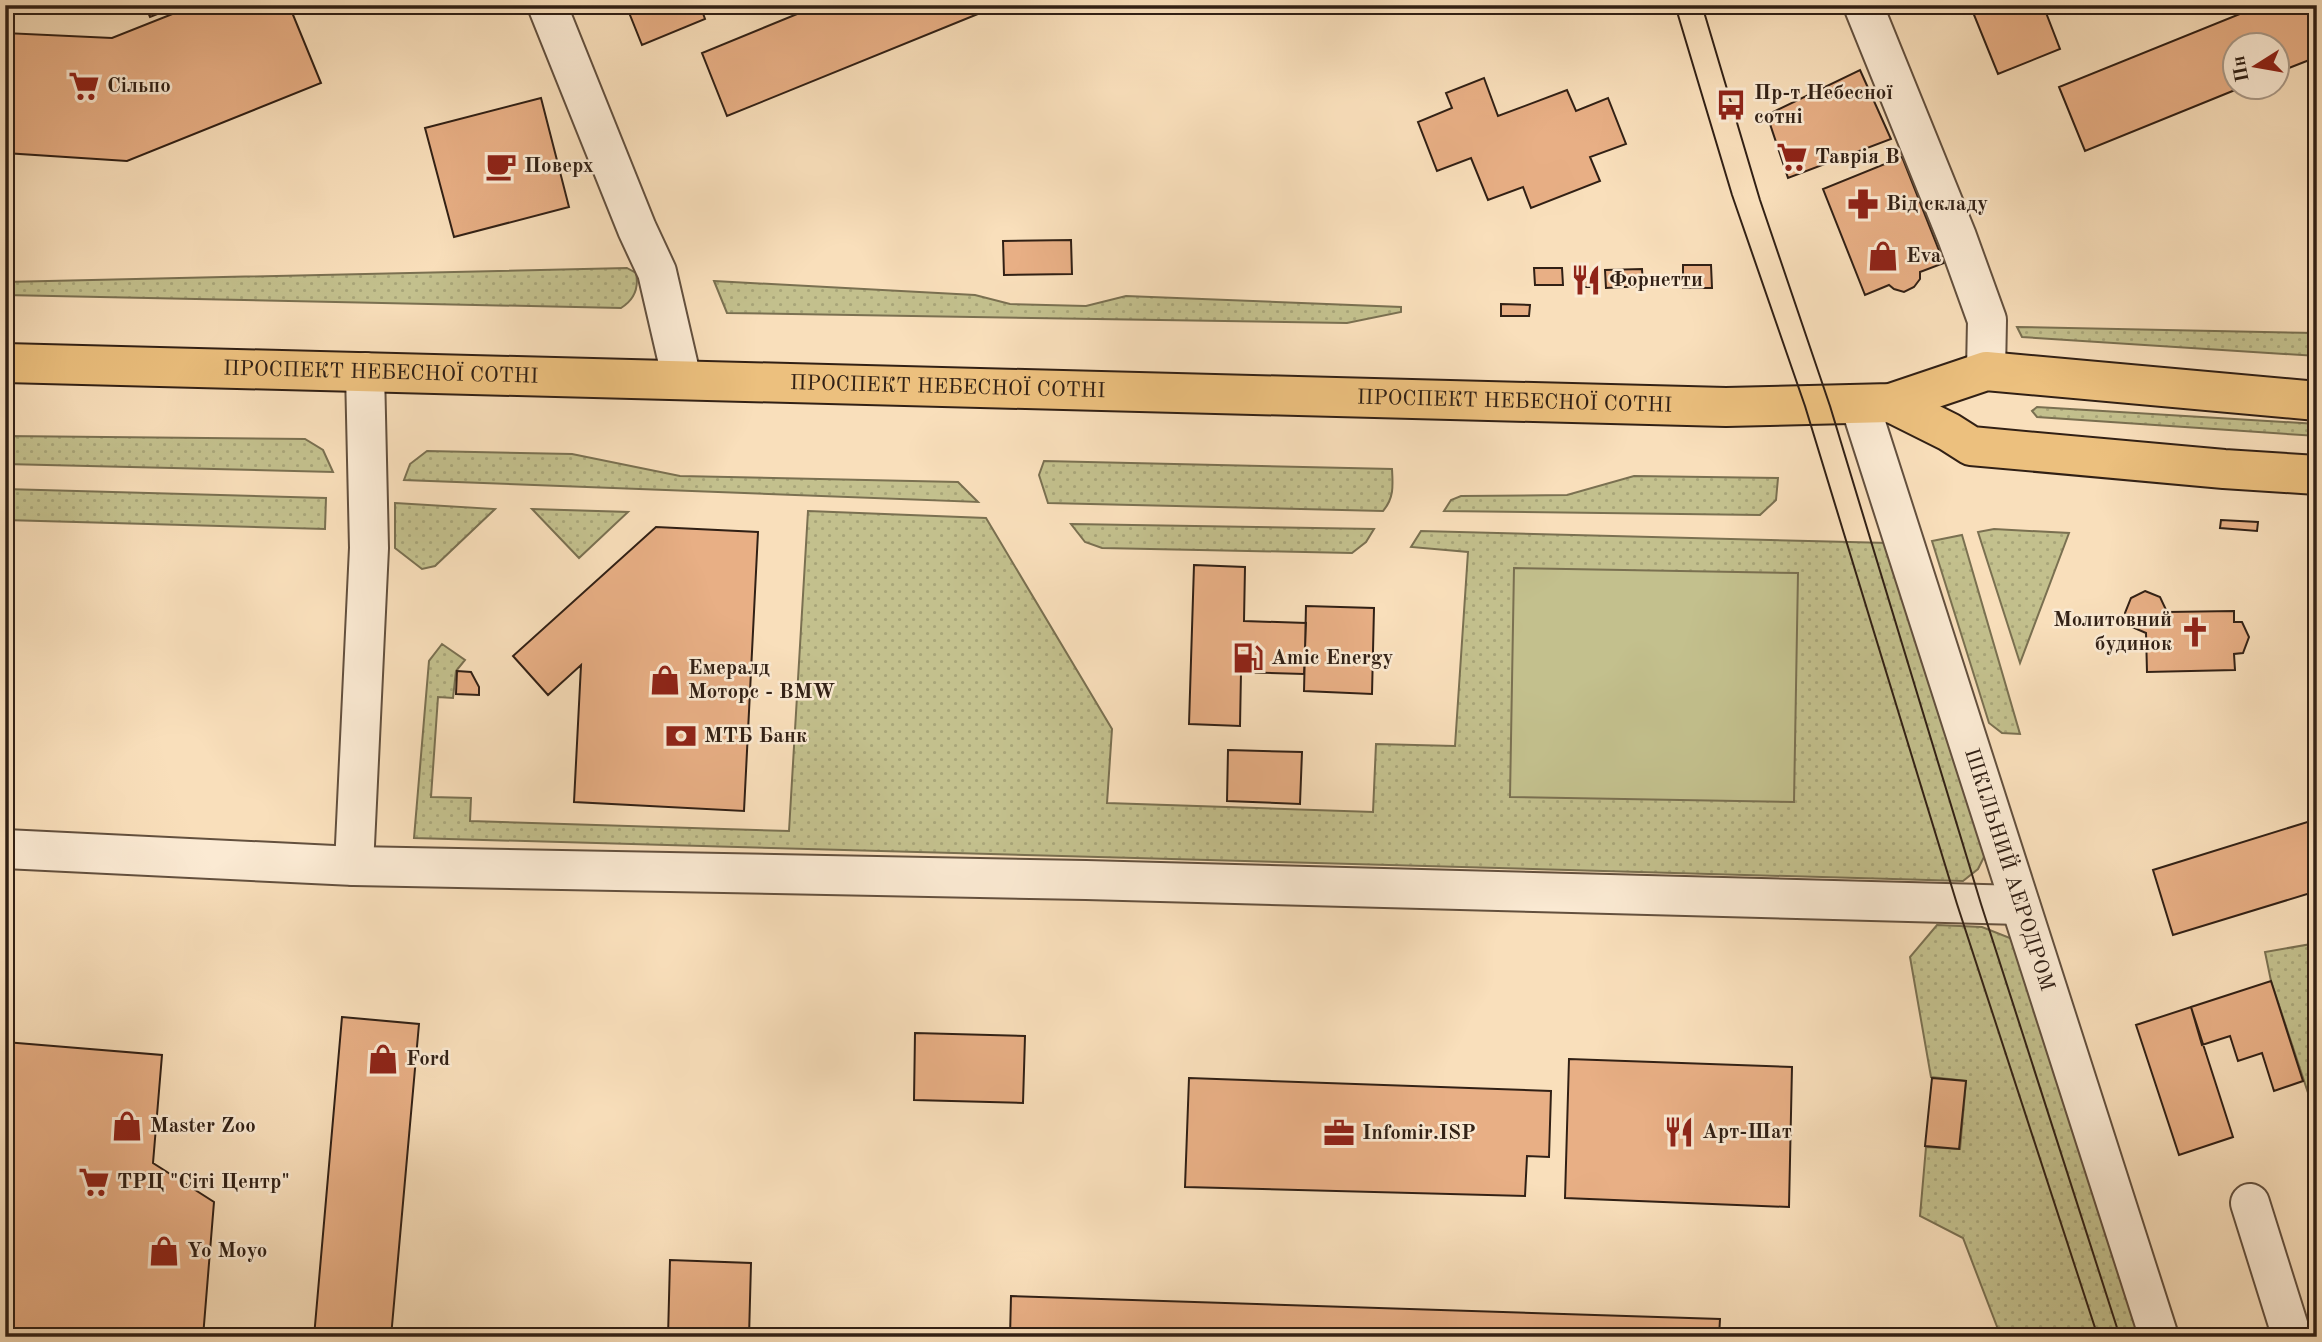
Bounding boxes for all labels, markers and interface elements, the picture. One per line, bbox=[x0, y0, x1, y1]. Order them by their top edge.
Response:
north arrow bbox=[2220, 32, 2290, 102]
text: Пн bbox=[2230, 54, 2254, 83]
supermarket icon: Сільпо bbox=[67, 69, 101, 103]
place label: Сільпо bbox=[107, 76, 171, 97]
place label: Пр-т Небесної сотні bbox=[1754, 83, 1893, 128]
bus stop icon: Пр-т Небесної сотні bbox=[1714, 88, 1748, 122]
supermarket icon: Таврія В bbox=[1775, 140, 1809, 174]
place label: Таврія В bbox=[1815, 147, 1900, 168]
cafe icon: Поверх bbox=[484, 149, 518, 183]
place label: Поверх bbox=[524, 156, 594, 177]
pharmacy icon: Від складу bbox=[1846, 187, 1880, 221]
place label: Від складу bbox=[1886, 194, 1988, 215]
shop icon: Eva bbox=[1866, 239, 1900, 273]
place label: Eva bbox=[1906, 246, 1942, 267]
restaurant icon: Форнетти bbox=[1569, 263, 1603, 297]
place label: Форнетти bbox=[1609, 270, 1703, 291]
street label: ПРОСПЕКТ НЕБЕСНОЇ СОТНІ bbox=[223, 358, 539, 387]
street label: ПРОСПЕКТ НЕБЕСНОЇ СОТНІ bbox=[790, 373, 1106, 402]
street label: ПРОСПЕКТ НЕБЕСНОЇ СОТНІ bbox=[1357, 387, 1672, 416]
place label: Молитовний будинок bbox=[2053, 610, 2172, 655]
church icon: Молитовний будинок bbox=[2178, 615, 2212, 649]
fuel station icon: Amic Energy bbox=[1231, 641, 1265, 675]
place label: Amic Energy bbox=[1271, 648, 1393, 669]
place label: Емералд Моторс - BMW bbox=[688, 658, 835, 703]
shop icon: Емералд Моторс - BMW bbox=[648, 663, 682, 697]
bank icon: МТБ Банк bbox=[664, 719, 698, 753]
place label: МТБ Банк bbox=[704, 726, 807, 747]
street label: ШКІЛЬНИЙ АЕРОДРОМ bbox=[1960, 746, 2058, 994]
shop icon: Ford bbox=[366, 1042, 400, 1076]
place label: Ford bbox=[406, 1049, 450, 1070]
shop icon: Master Zoo bbox=[110, 1109, 144, 1143]
restaurant icon: Арт-Шат bbox=[1662, 1115, 1696, 1149]
place label: Master Zoo bbox=[150, 1116, 256, 1137]
office icon: Infomir.ISP bbox=[1322, 1116, 1356, 1150]
place label: Арт-Шат bbox=[1702, 1122, 1792, 1143]
place label: Infomir.ISP bbox=[1362, 1123, 1476, 1144]
supermarket icon: ТРЦ "Сіті Центр" bbox=[77, 1165, 111, 1199]
place label: ТРЦ "Сіті Центр" bbox=[117, 1172, 290, 1193]
shop icon: Yo Moyo bbox=[147, 1234, 181, 1268]
place label: Yo Moyo bbox=[187, 1241, 267, 1262]

